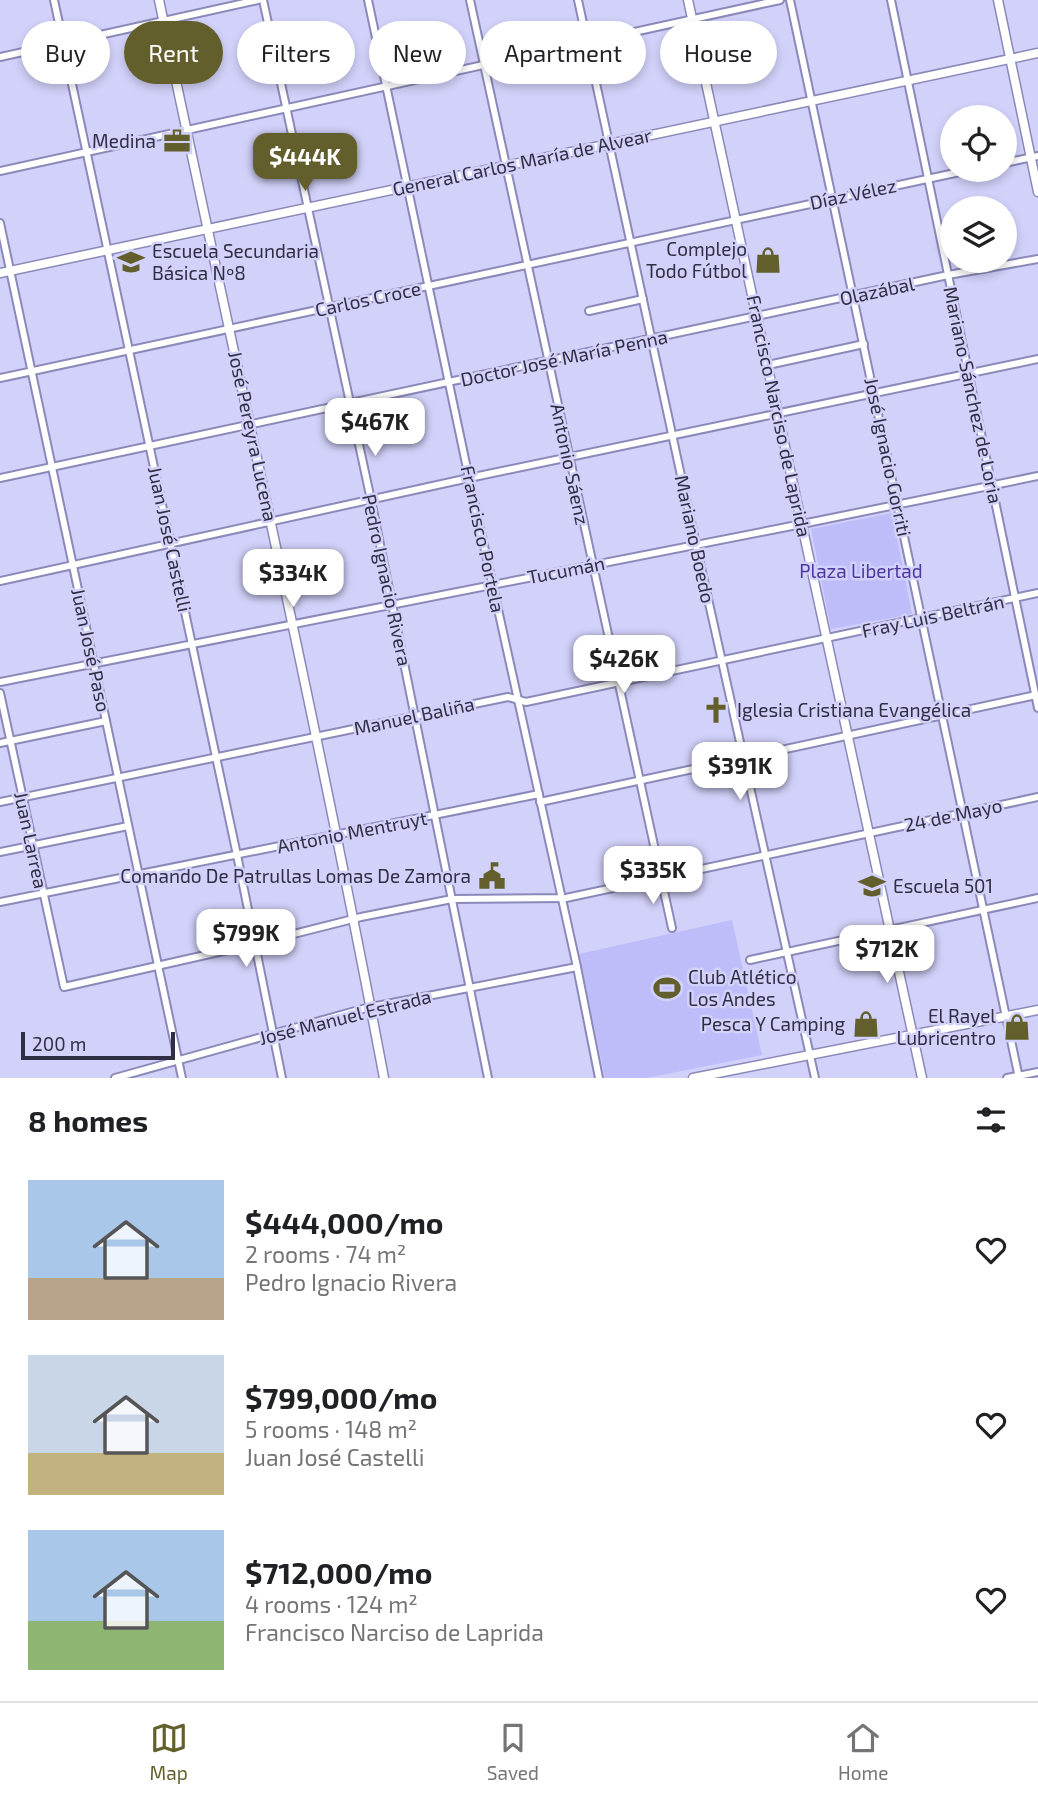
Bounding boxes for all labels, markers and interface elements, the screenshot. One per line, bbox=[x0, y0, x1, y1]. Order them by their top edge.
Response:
chip: Buy bbox=[21, 21, 110, 84]
chip: Rent bbox=[124, 21, 223, 84]
chip: Filters bbox=[237, 21, 355, 84]
chip: New bbox=[369, 21, 466, 84]
chip: Apartment bbox=[480, 21, 646, 84]
chip: House bbox=[660, 21, 777, 84]
map controls bbox=[940, 105, 1017, 273]
button: locate bbox=[940, 105, 1017, 182]
street label: General Carlos María de Alvear bbox=[390, 123, 654, 200]
office icon: Medina bbox=[162, 126, 192, 156]
place label: Medina bbox=[92, 129, 156, 152]
pin: $444K bbox=[256, 134, 354, 193]
text: $444K bbox=[269, 142, 341, 170]
street label: Díaz Vélez bbox=[808, 173, 898, 214]
button: layers bbox=[940, 196, 1017, 273]
place label: Complejo Todo Fútbol bbox=[646, 237, 747, 282]
place label: Escuela Secundaria Básica Nº8 bbox=[152, 239, 319, 284]
shop icon: Complejo Todo Fútbol bbox=[753, 245, 783, 275]
school or university icon: Escuela Secundaria Básica Nº8 bbox=[116, 247, 146, 277]
street label: Olazábal bbox=[837, 271, 917, 310]
street label: Carlos Croce bbox=[313, 276, 423, 321]
street label: Mariano Sánchez de Loria bbox=[939, 284, 1008, 505]
street label: Francisco Narciso de Laprida bbox=[743, 293, 816, 539]
street label: Doctor José María Penna bbox=[458, 324, 670, 391]
street label: José Pereyra Lucena bbox=[224, 348, 283, 523]
street label: José Ignacio Gorriti bbox=[860, 375, 917, 539]
pin: $467K bbox=[326, 398, 424, 458]
street label: Antonio Sáenz bbox=[546, 401, 595, 527]
text: $467K bbox=[341, 407, 409, 435]
street label: Francisco Portela bbox=[457, 463, 510, 615]
street label: Juan José Castelli bbox=[144, 464, 197, 614]
street label: Mariano Boedo bbox=[671, 473, 720, 605]
street label: Pedro Ignacio Rivera bbox=[358, 492, 417, 668]
pin: $334K bbox=[244, 550, 342, 609]
street label: Tucumán bbox=[525, 551, 607, 588]
text: $334K bbox=[259, 558, 327, 586]
park label: Plaza Libertad bbox=[799, 559, 923, 582]
street label: Juan José Paso bbox=[67, 586, 116, 714]
street label: Fray Luis Beltrán bbox=[860, 589, 1006, 642]
pin: $426K bbox=[575, 636, 673, 695]
text: $426K bbox=[589, 644, 659, 672]
street label: Manuel Baliña bbox=[352, 692, 476, 740]
church icon: Iglesia Cristiana Evangélica bbox=[701, 695, 731, 725]
place label: Iglesia Cristiana Evangélica bbox=[737, 698, 971, 721]
pin: $391K bbox=[691, 742, 789, 802]
text: $391K bbox=[708, 751, 772, 779]
street label: Juan Larrea bbox=[10, 789, 53, 891]
street label: 24 de Mayo bbox=[902, 793, 1004, 836]
street label: Antonio Mentruyt bbox=[275, 806, 429, 857]
pin: $335K bbox=[604, 846, 702, 906]
text: $335K bbox=[620, 855, 686, 883]
public building icon: Comando De Patrullas Lomas De Zamora bbox=[477, 861, 507, 891]
place label: Comando De Patrullas Lomas De Zamora bbox=[120, 864, 471, 887]
school or university icon: Escuela 501 bbox=[857, 871, 887, 901]
place label: Escuela 501 bbox=[893, 874, 993, 897]
pin: $799K bbox=[197, 909, 295, 969]
text: $799K bbox=[212, 918, 280, 946]
pin: $712K bbox=[838, 926, 936, 985]
text: $712K bbox=[855, 934, 919, 962]
place label: Club Atlético Los Andes bbox=[688, 965, 797, 1010]
sports icon: Club Atlético Los Andes bbox=[652, 973, 682, 1003]
street label: José Manuel Estrada bbox=[256, 984, 433, 1049]
place label: El Rayel Lubricentro bbox=[896, 1004, 996, 1049]
shop icon: Pesca Y Camping bbox=[851, 1009, 881, 1039]
place label: Pesca Y Camping bbox=[701, 1012, 845, 1035]
shop icon: El Rayel Lubricentro bbox=[1002, 1012, 1032, 1042]
scale bar bbox=[21, 1029, 175, 1061]
text: 200 m bbox=[32, 1032, 86, 1055]
icon: filters bbox=[972, 1101, 1010, 1139]
text: 8 homes bbox=[28, 1102, 148, 1138]
text: $444,000/mo bbox=[245, 1204, 444, 1240]
icon: home bbox=[84, 1208, 168, 1292]
icon: heart bbox=[972, 1231, 1010, 1269]
text: 2 rooms · 74 m² bbox=[245, 1240, 406, 1268]
text: Pedro Ignacio Rivera bbox=[245, 1268, 457, 1296]
text: $799,000/mo bbox=[245, 1379, 437, 1415]
icon: home bbox=[84, 1383, 168, 1467]
icon: heart bbox=[972, 1406, 1010, 1444]
text: 5 rooms · 148 m² bbox=[245, 1415, 417, 1443]
text: Juan José Castelli bbox=[245, 1443, 425, 1471]
text: $712,000/mo bbox=[245, 1554, 432, 1590]
icon: home bbox=[84, 1558, 168, 1642]
icon: heart bbox=[972, 1581, 1010, 1619]
text: 4 rooms · 124 m² bbox=[245, 1590, 418, 1618]
text: Francisco Narciso de Laprida bbox=[245, 1618, 544, 1646]
tab: Map bbox=[150, 1719, 188, 1784]
tab: Saved bbox=[487, 1719, 539, 1784]
tab: Home bbox=[838, 1719, 888, 1784]

